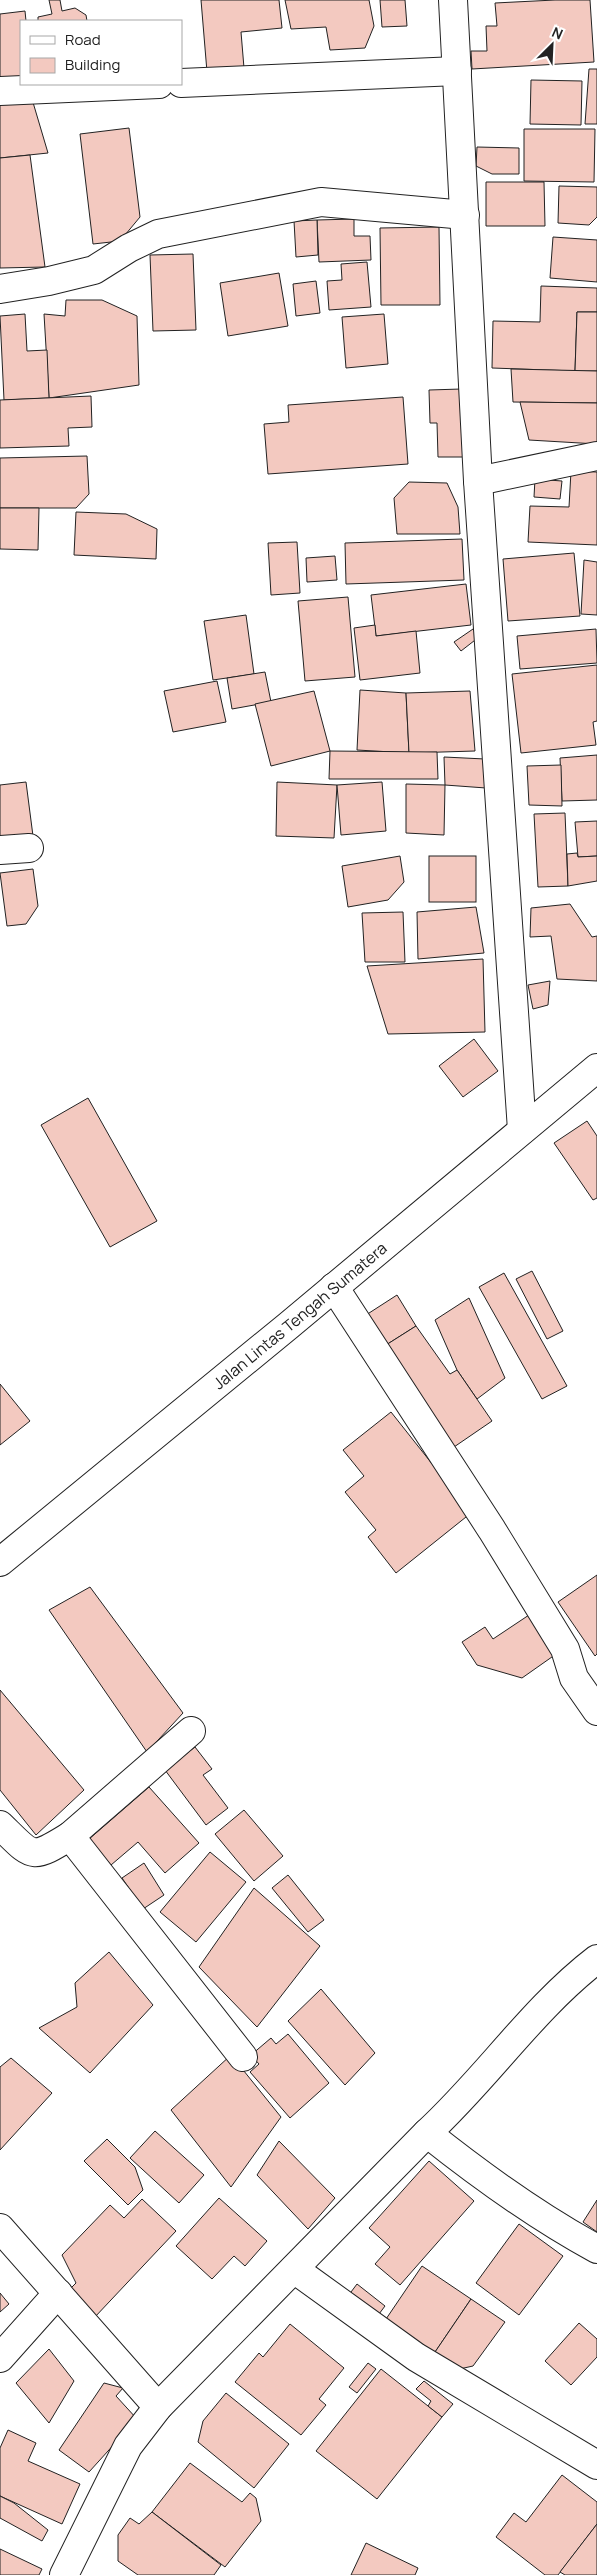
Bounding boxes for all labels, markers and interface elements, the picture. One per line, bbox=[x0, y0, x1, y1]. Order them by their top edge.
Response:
legend bbox=[20, 20, 182, 85]
north arrow bbox=[527, 20, 577, 70]
text: N bbox=[549, 22, 566, 43]
text: Road bbox=[65, 29, 101, 50]
text: Building bbox=[65, 54, 120, 75]
street label: Jalan Lintas Tengah Sumatera bbox=[208, 1237, 391, 1394]

